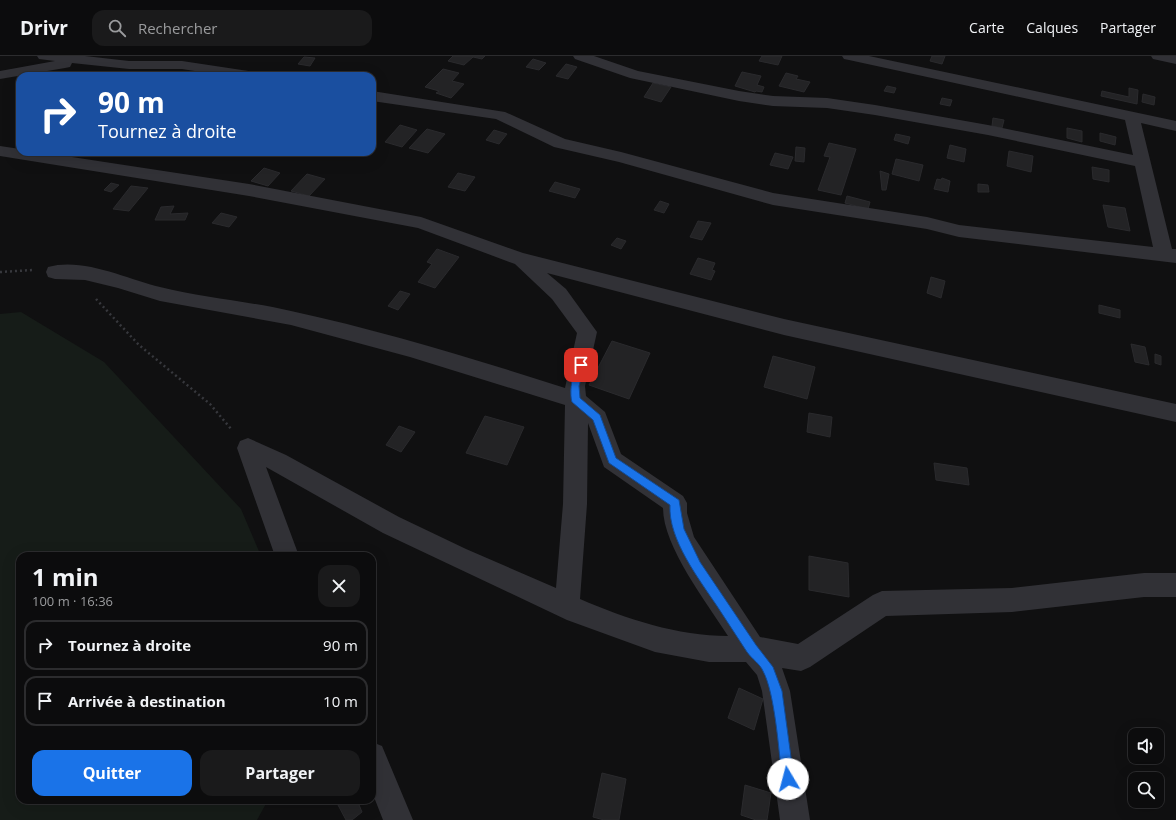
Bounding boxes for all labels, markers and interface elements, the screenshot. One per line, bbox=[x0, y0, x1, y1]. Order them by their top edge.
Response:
search box bbox=[92, 10, 372, 46]
text: Drivr bbox=[20, 15, 68, 41]
icon: search bbox=[106, 17, 128, 39]
text: Rechercher bbox=[138, 18, 218, 38]
text: Carte bbox=[969, 18, 1004, 37]
text: Calques bbox=[1026, 18, 1078, 37]
text: Partager bbox=[1100, 18, 1156, 37]
text: 90 m bbox=[98, 83, 165, 121]
icon: right bbox=[32, 88, 84, 140]
text: Tournez à droite bbox=[98, 119, 236, 143]
pin bbox=[564, 348, 598, 382]
icon: arrive bbox=[570, 354, 592, 376]
text: 1 min bbox=[32, 560, 99, 593]
button: close bbox=[318, 565, 360, 607]
text: 100 m · 16:36 bbox=[32, 592, 113, 610]
icon: right bbox=[34, 634, 56, 656]
text: Tournez à droite bbox=[68, 635, 191, 655]
text: 90 m bbox=[323, 635, 358, 655]
icon: arrive bbox=[34, 690, 56, 712]
text: Arrivée à destination bbox=[68, 691, 226, 711]
text: 10 m bbox=[323, 691, 358, 711]
map controls bbox=[1128, 728, 1164, 808]
button: sound bbox=[1128, 728, 1164, 764]
button: Quitter bbox=[32, 750, 192, 796]
button: Partager bbox=[200, 750, 360, 796]
position arrow bbox=[767, 758, 809, 800]
button: search bbox=[1128, 772, 1164, 808]

